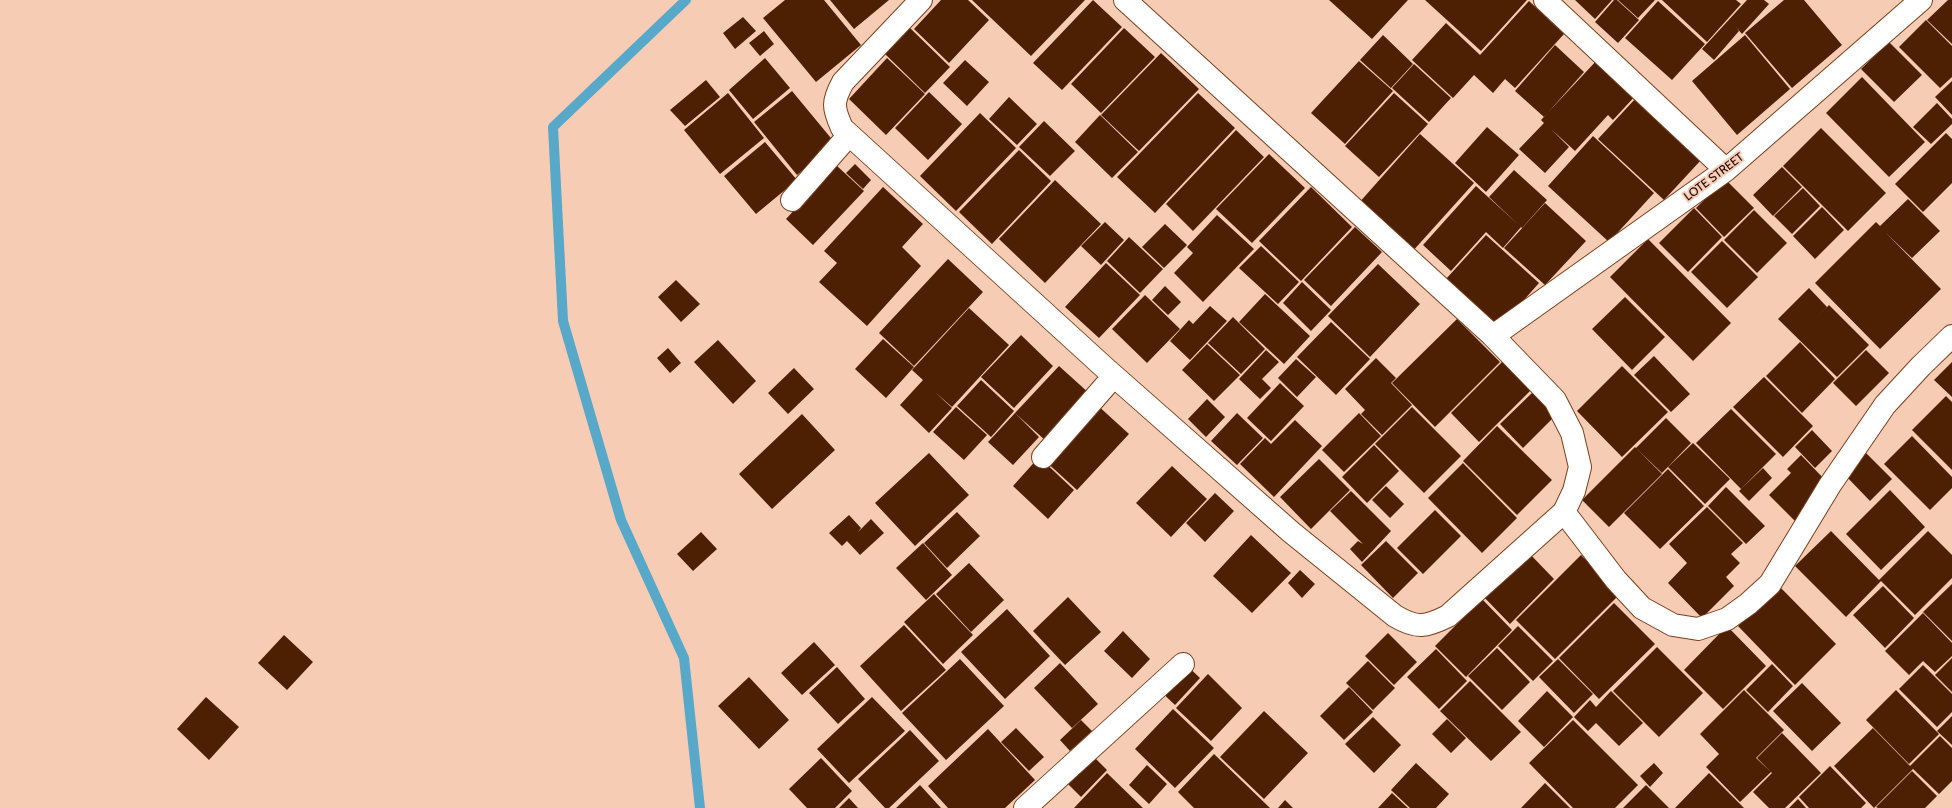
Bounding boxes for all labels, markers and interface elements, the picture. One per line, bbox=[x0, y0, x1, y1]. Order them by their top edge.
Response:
street label: LOTE STREET bbox=[1681, 150, 1747, 204]

